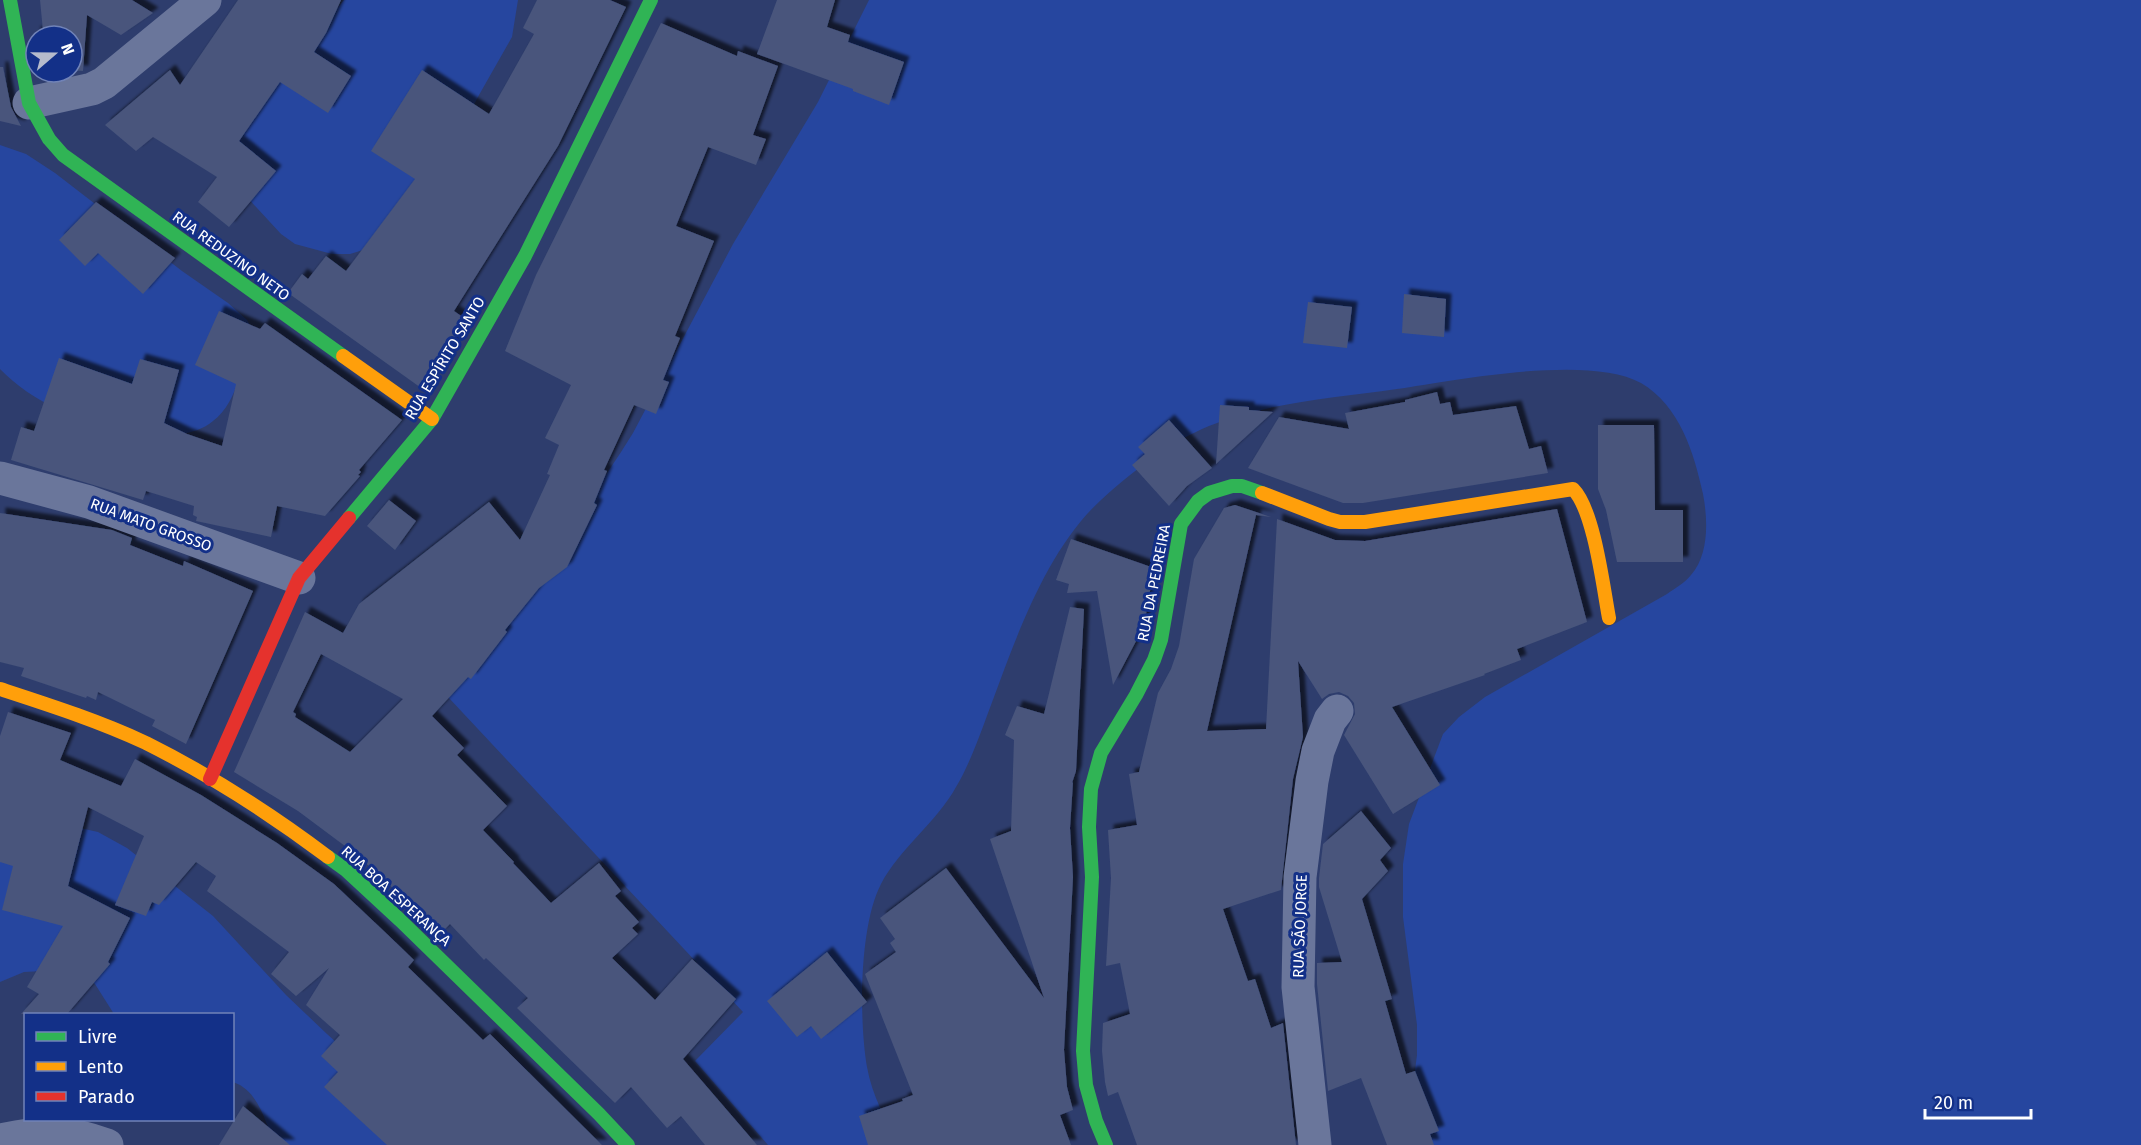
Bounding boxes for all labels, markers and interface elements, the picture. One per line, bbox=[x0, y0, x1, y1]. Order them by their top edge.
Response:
north arrow bbox=[24, 24, 84, 84]
text: N bbox=[57, 41, 78, 57]
street label: RUA REDUZINO NETO bbox=[169, 207, 293, 305]
street label: RUA ESPÍRITO SANTO bbox=[401, 293, 489, 423]
street label: RUA MATO GROSSO bbox=[88, 495, 214, 555]
street label: RUA DA PEDREIRA bbox=[1134, 522, 1174, 643]
street label: RUA BOA ESPERANÇA bbox=[338, 842, 455, 950]
street label: RUA SÃO JORGE bbox=[1289, 874, 1311, 978]
legend bbox=[24, 1013, 234, 1121]
text: Livre bbox=[78, 1026, 117, 1048]
text: Lento bbox=[78, 1056, 124, 1078]
scale bar bbox=[1925, 1082, 2032, 1120]
text: Parado bbox=[78, 1086, 135, 1108]
text: 20 m bbox=[1934, 1092, 1973, 1114]

